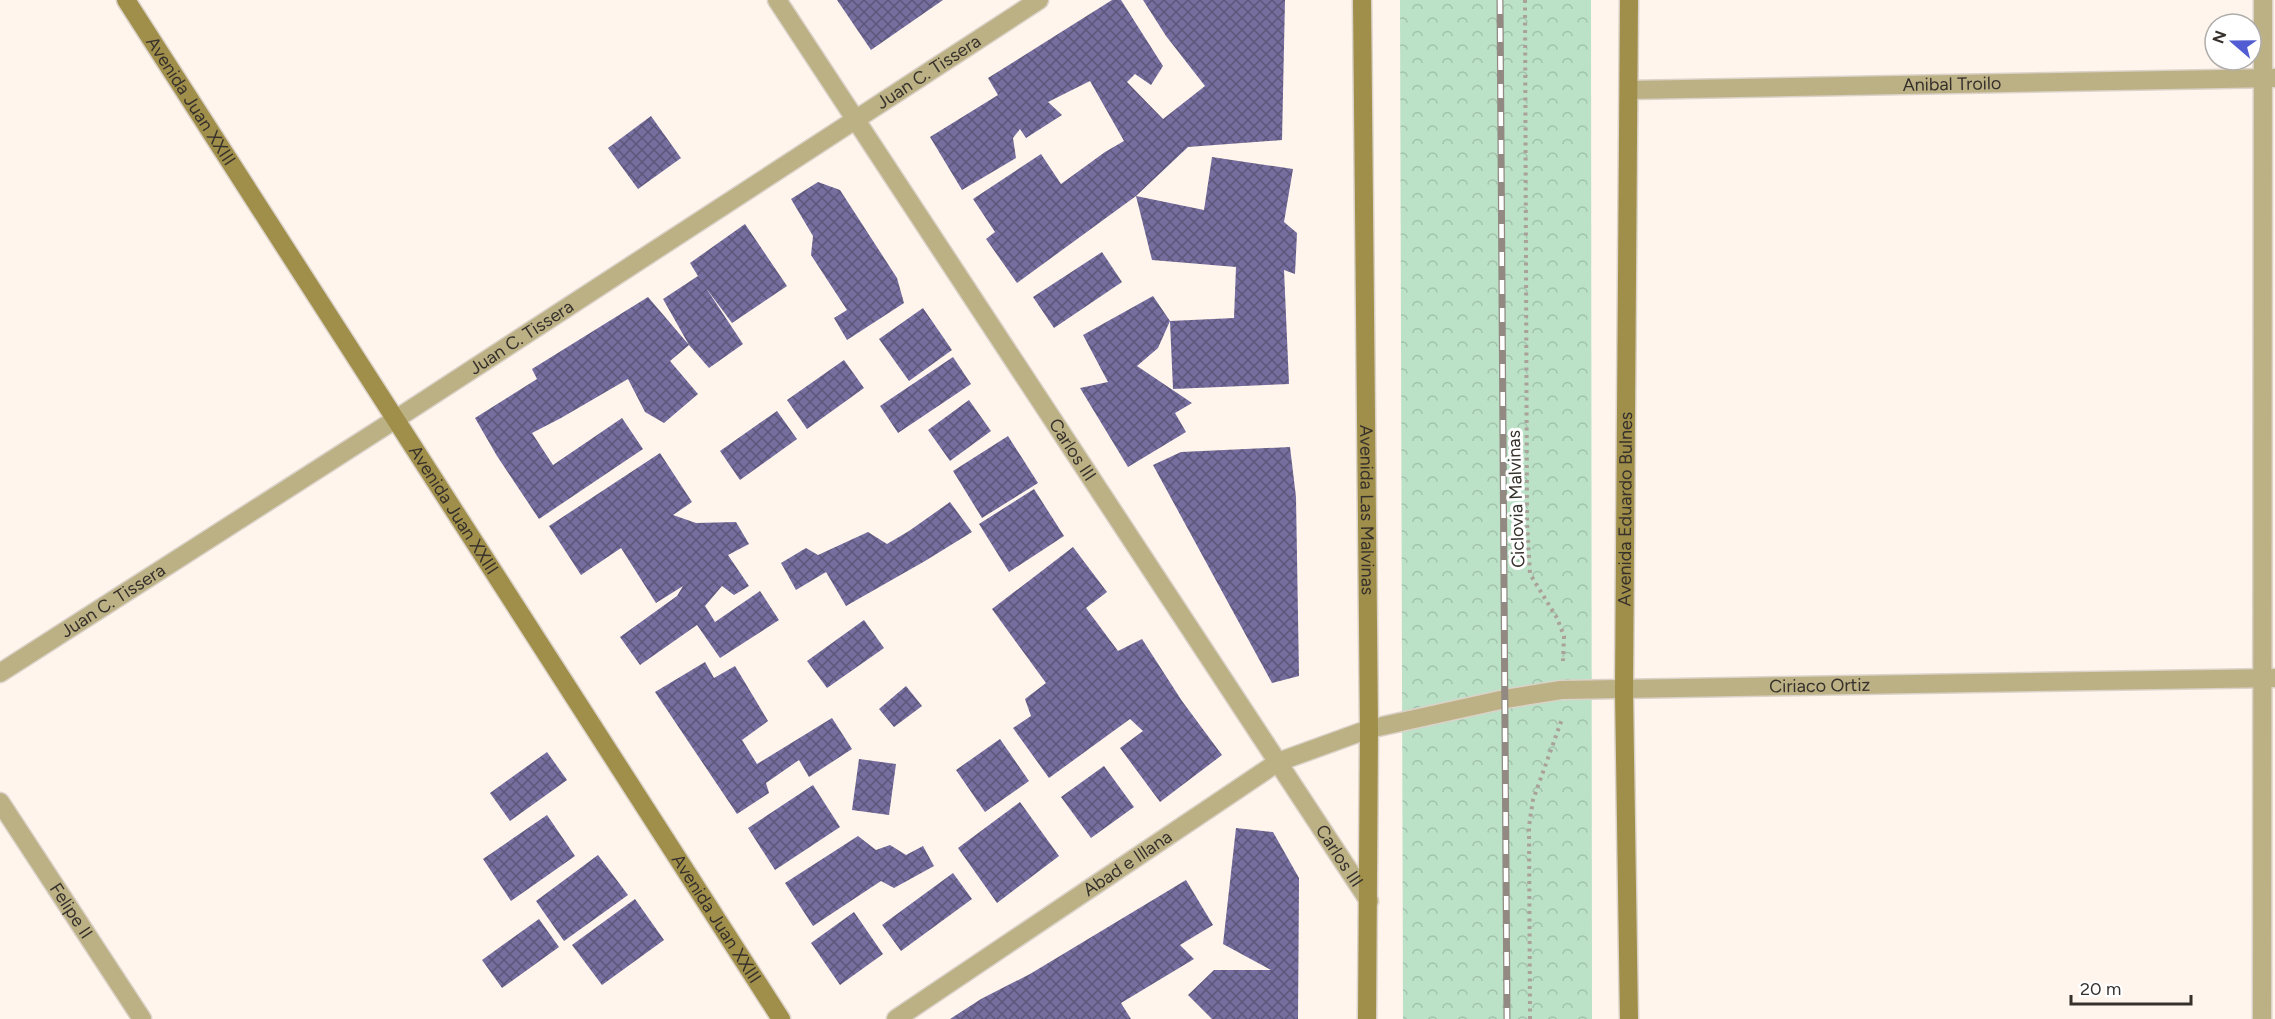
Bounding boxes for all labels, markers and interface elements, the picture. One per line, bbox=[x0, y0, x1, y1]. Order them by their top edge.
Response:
north arrow bbox=[2203, 12, 2263, 72]
text: N bbox=[2208, 28, 2230, 46]
street label: Juan C. Tissera bbox=[872, 30, 985, 114]
street label: Avenida Juan XXIII bbox=[141, 32, 240, 170]
street label: Anibal Troilo bbox=[1902, 72, 2002, 96]
street label: Juan C. Tissera bbox=[465, 295, 578, 379]
street label: Avenida Eduardo Bulnes bbox=[1614, 412, 1637, 606]
street label: Carlos III bbox=[1044, 414, 1101, 485]
street label: Avenida Las Malvinas bbox=[1355, 425, 1379, 595]
street label: Ciclovia Malvinas bbox=[1503, 430, 1529, 568]
street label: Avenida Juan XXIII bbox=[404, 441, 503, 578]
street label: Juan C. Tissera bbox=[56, 559, 169, 642]
street label: Ciriaco Ortiz bbox=[1769, 674, 1871, 697]
street label: Carlos III bbox=[1311, 820, 1368, 891]
street label: Abad e Illana bbox=[1079, 826, 1176, 901]
street label: Avenida Juan XXIII bbox=[667, 850, 766, 987]
street label: Felipe II bbox=[45, 879, 97, 943]
scale bar bbox=[2071, 968, 2191, 1006]
text: 20 m bbox=[2080, 978, 2121, 1000]

